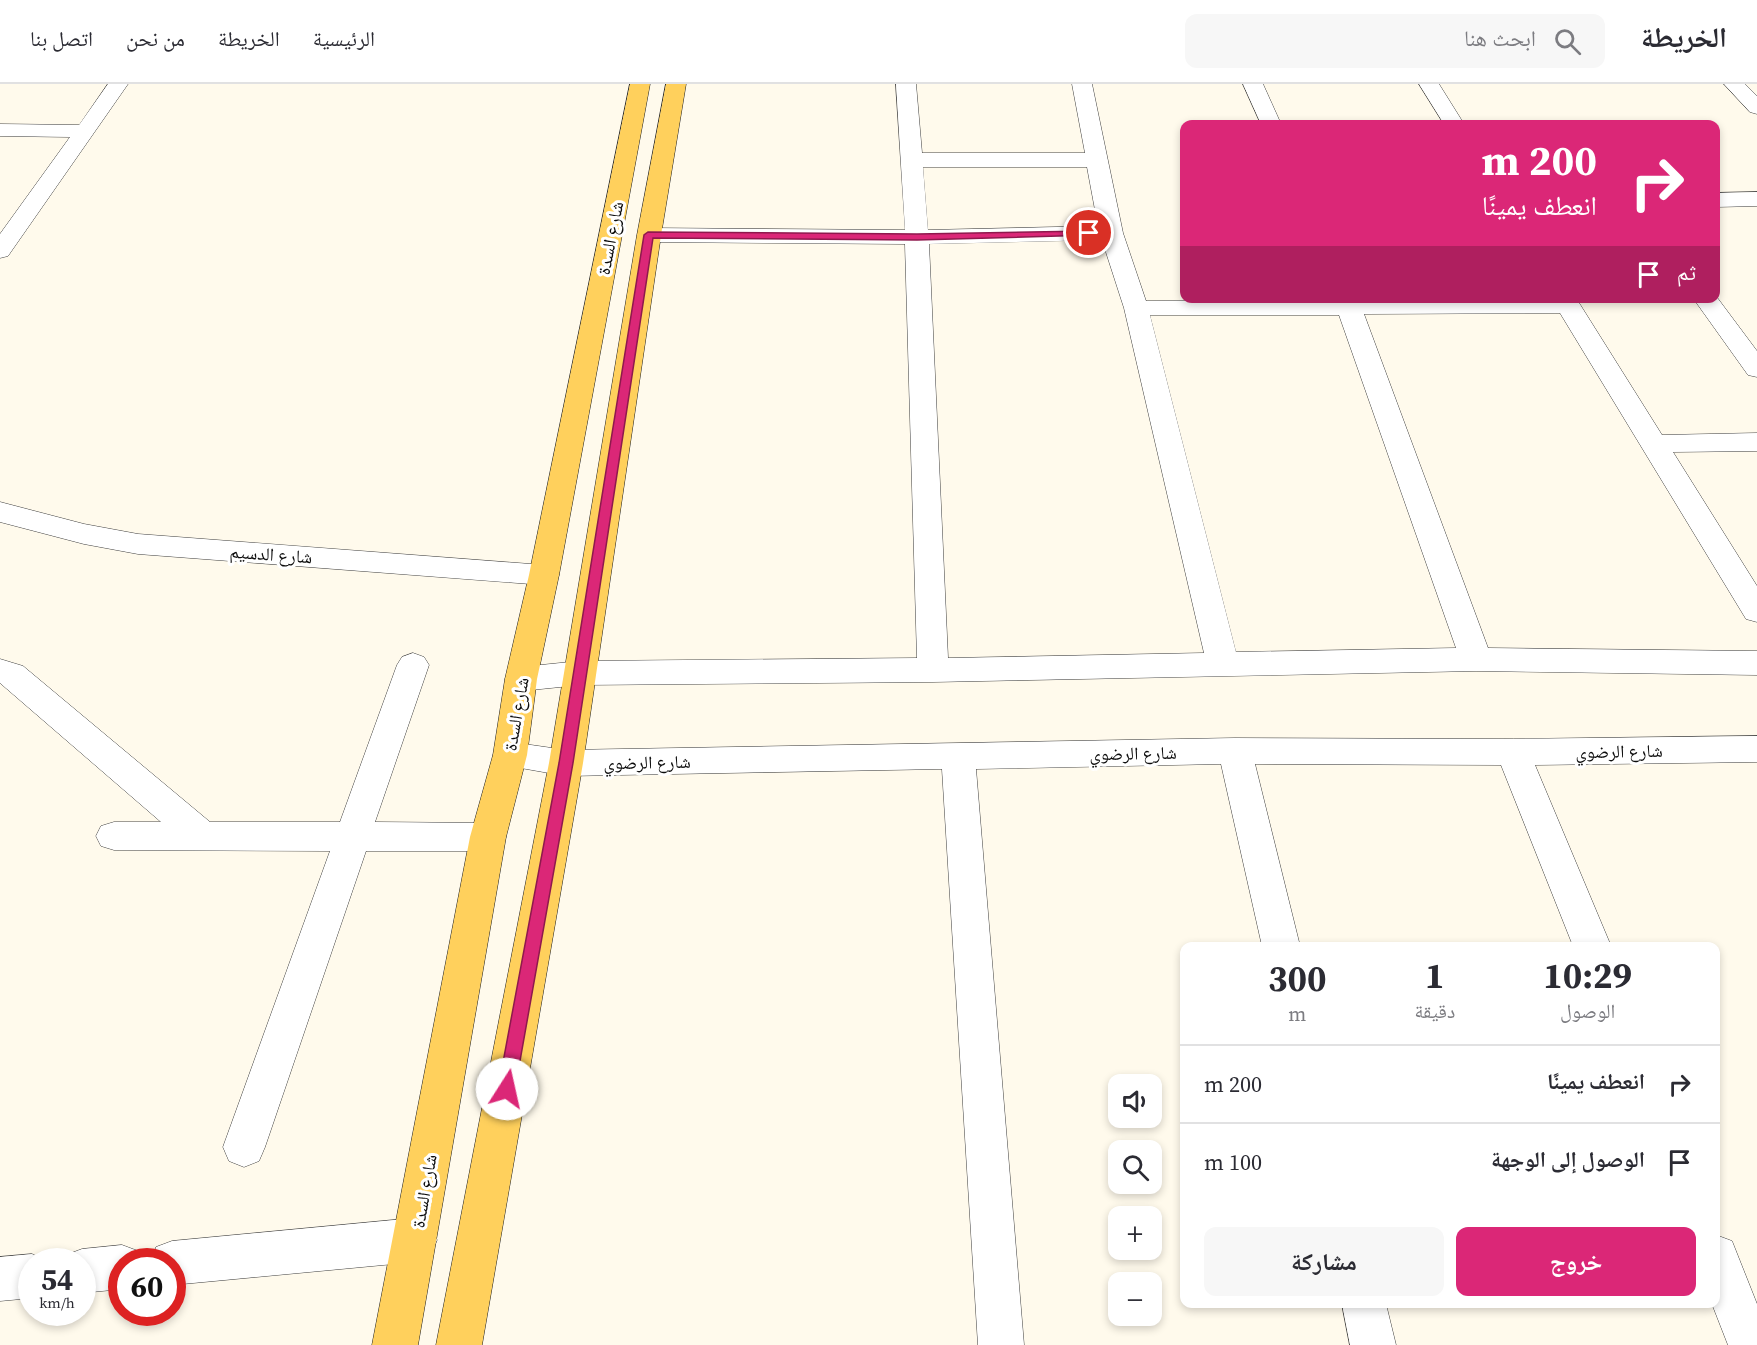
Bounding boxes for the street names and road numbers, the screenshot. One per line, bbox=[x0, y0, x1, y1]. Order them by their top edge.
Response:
street label: شارع السدة bbox=[591, 199, 629, 277]
street label: شارع الدسيم bbox=[229, 539, 313, 569]
street label: شارع السدة bbox=[497, 675, 535, 753]
street label: شارع الرضوي bbox=[1575, 738, 1663, 767]
street label: شارع الرضوي bbox=[1089, 740, 1177, 769]
street label: شارع الرضوي bbox=[603, 749, 691, 778]
street label: شارع السدة bbox=[405, 1152, 443, 1230]

